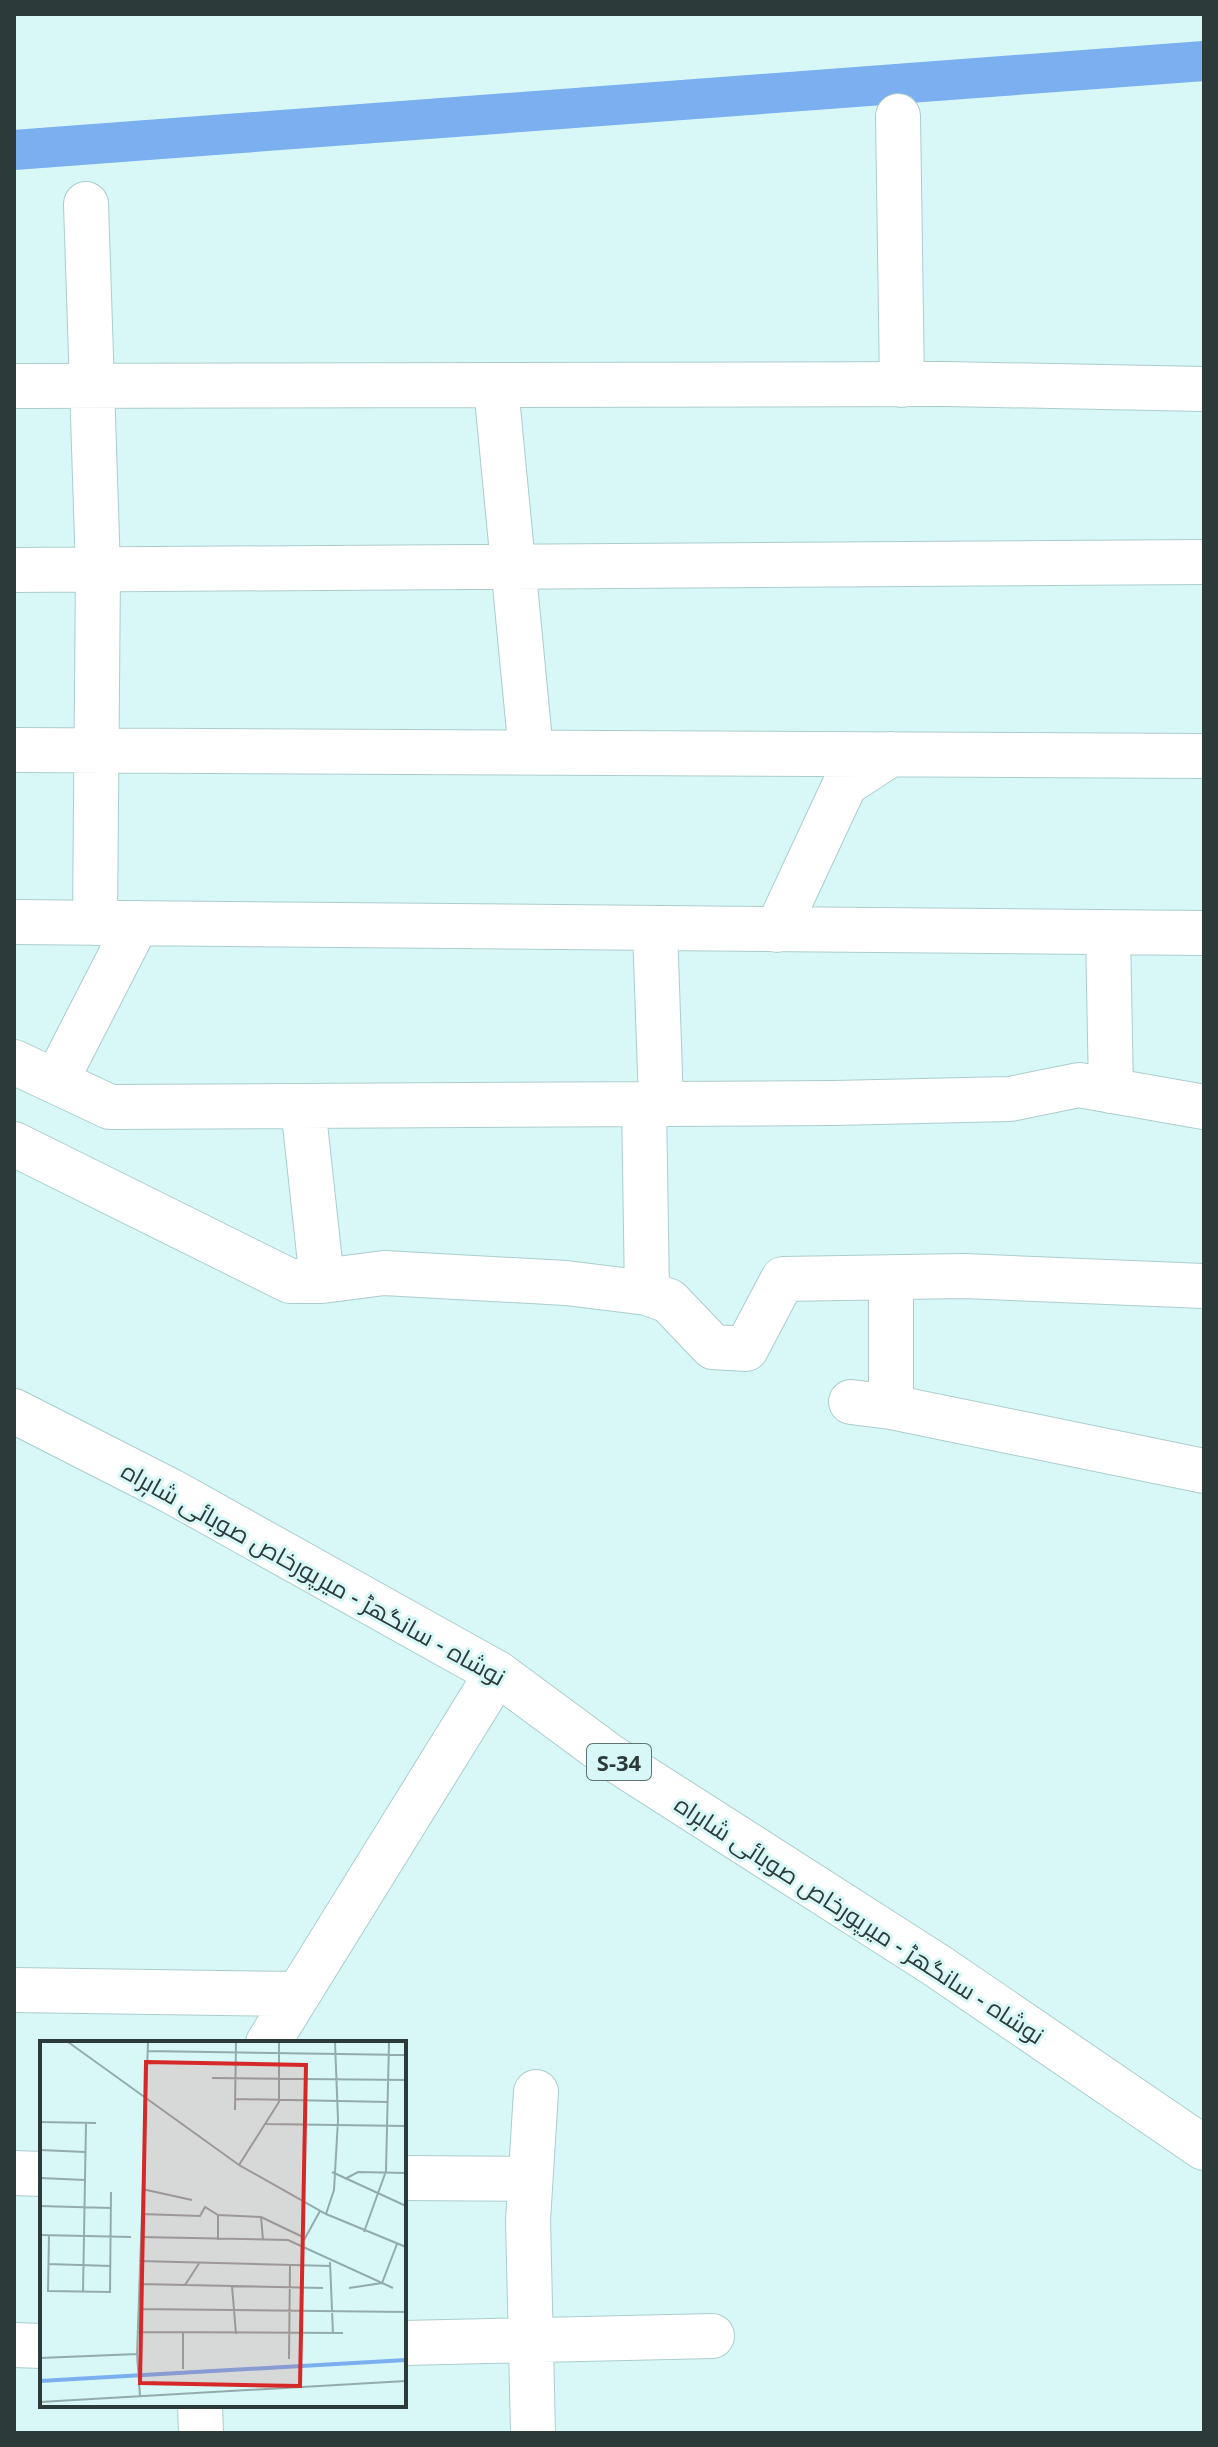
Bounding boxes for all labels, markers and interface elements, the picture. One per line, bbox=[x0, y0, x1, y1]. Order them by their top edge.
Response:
street label: نوشاہ - سانگھڑ - میرپورخاص صوبائی شاہراہ bbox=[116, 1453, 512, 1694]
road number: S-34 bbox=[587, 1744, 651, 1780]
street label: نوشاہ - سانگھڑ - میرپورخاص صوبائی شاہراہ bbox=[668, 1787, 1051, 2052]
inset map bbox=[40, 2041, 406, 2407]

